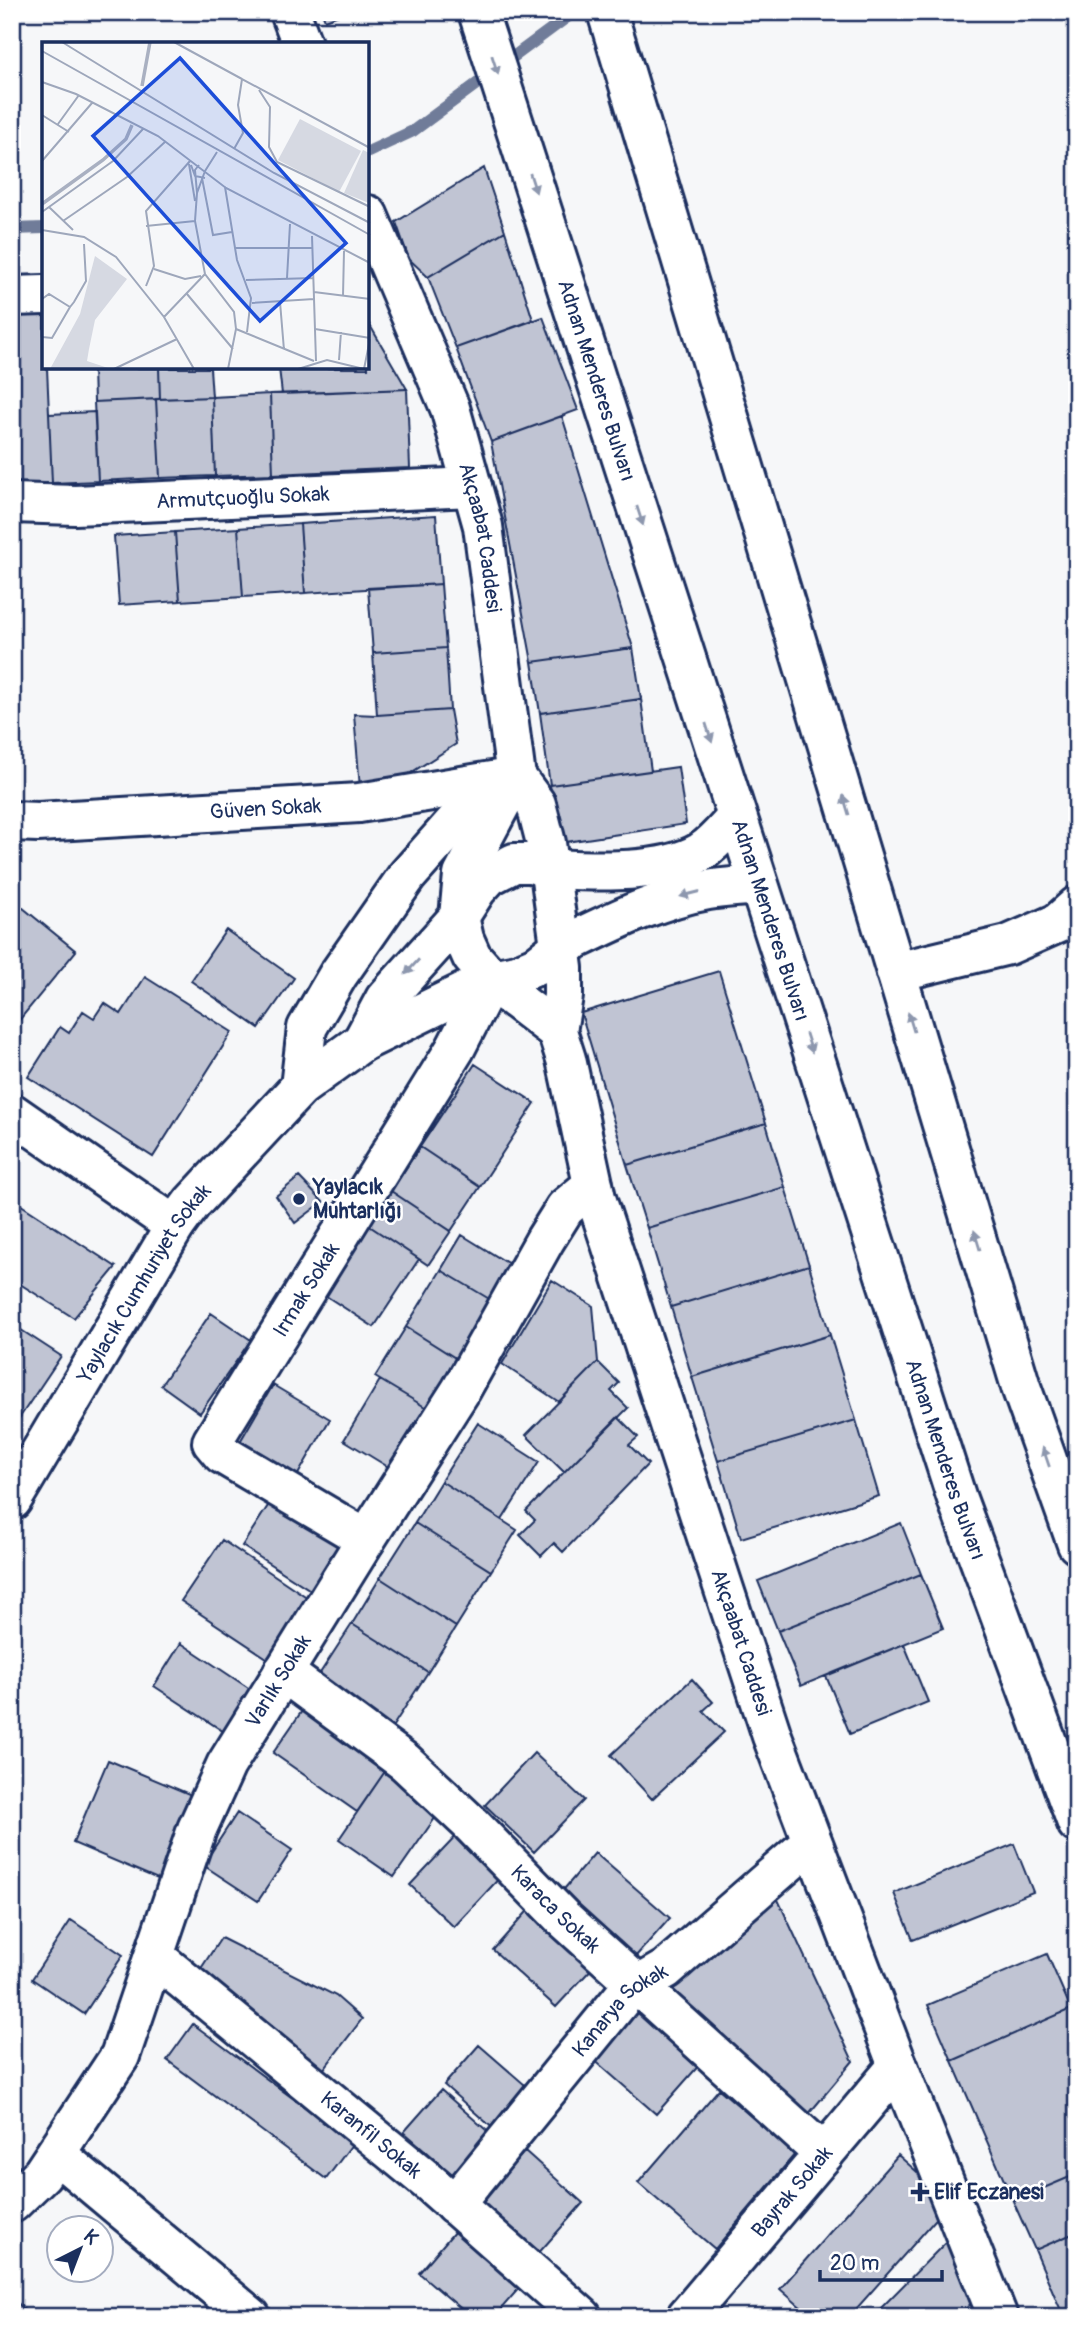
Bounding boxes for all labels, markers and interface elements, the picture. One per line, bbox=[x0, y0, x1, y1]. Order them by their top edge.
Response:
inset map bbox=[42, 42, 369, 369]
one-way arrow bbox=[490, 55, 501, 76]
one-way arrow bbox=[528, 173, 538, 194]
street label: Adnan Menderes Bulvarı bbox=[552, 276, 642, 485]
street label: Akçaabat Caddesi bbox=[452, 459, 508, 614]
street label: Armutçuoğlu Sokak bbox=[156, 480, 330, 515]
one-way arrow bbox=[635, 506, 645, 527]
one-way arrow bbox=[704, 723, 715, 744]
street label: Güven Sokak bbox=[209, 792, 322, 825]
one-way arrow bbox=[840, 794, 850, 815]
street label: Adnan Menderes Bulvarı bbox=[725, 816, 816, 1024]
one-way arrow bbox=[679, 889, 701, 900]
one-way arrow bbox=[404, 958, 420, 976]
one-way arrow bbox=[906, 1012, 916, 1033]
one-way arrow bbox=[804, 1033, 815, 1054]
place label: Yaylacık Muhtarlığı bbox=[312, 1174, 402, 1225]
street label: Yaylacık Cumhuriyet Sokak bbox=[71, 1178, 217, 1389]
marker: Yaylacık Muhtarlığı bbox=[291, 1191, 307, 1207]
one-way arrow bbox=[972, 1229, 982, 1250]
street label: Irmak Sokak bbox=[267, 1237, 346, 1342]
street label: Adnan Menderes Bulvarı bbox=[899, 1355, 992, 1564]
one-way arrow bbox=[1040, 1446, 1051, 1467]
street label: Akçaabat Caddesi bbox=[705, 1566, 778, 1719]
street label: Varlık Sokak bbox=[239, 1629, 317, 1733]
street label: Karaca Sokak bbox=[505, 1859, 606, 1959]
street label: Kanarya Sokak bbox=[566, 1957, 673, 2063]
street label: Karanfil Sokak bbox=[315, 2085, 428, 2185]
street label: Bayrak Sokak bbox=[745, 2140, 838, 2243]
place label: Elif Eczanesi bbox=[934, 2179, 1044, 2206]
marker: Elif Eczanesi bbox=[912, 2184, 928, 2200]
north arrow bbox=[46, 2214, 116, 2284]
text: K bbox=[78, 2224, 103, 2250]
scale bar bbox=[820, 2238, 942, 2282]
text: 20 m bbox=[830, 2250, 879, 2277]

